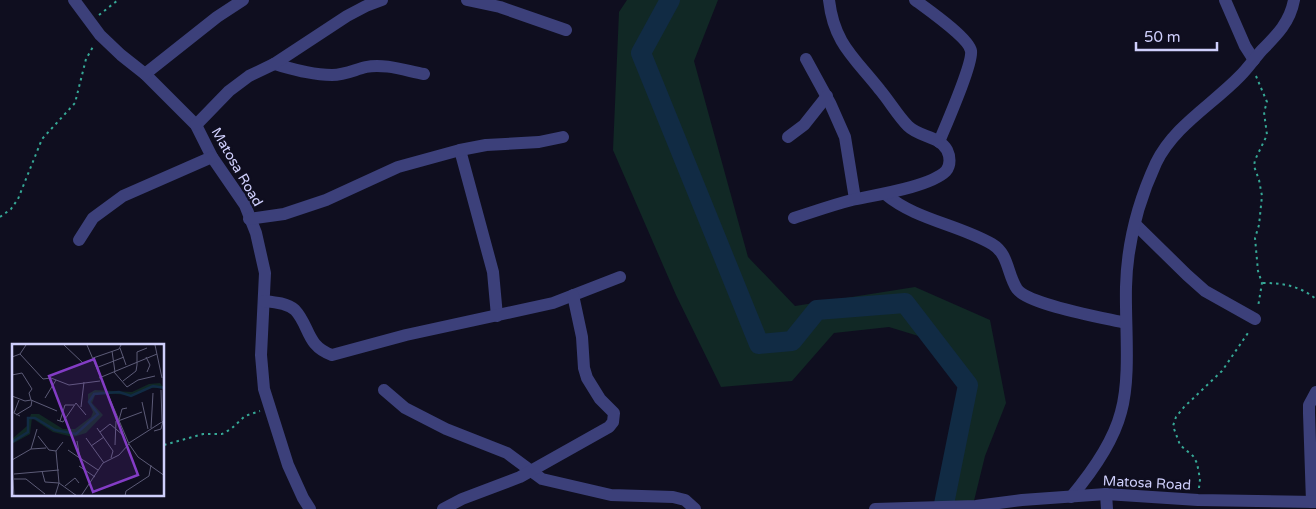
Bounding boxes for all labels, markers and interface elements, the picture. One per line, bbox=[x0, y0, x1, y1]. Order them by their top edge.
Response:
scale bar bbox=[1136, 20, 1217, 52]
text: 50 m bbox=[1144, 28, 1181, 46]
street label: Matosa Road bbox=[208, 124, 266, 210]
inset map bbox=[12, 344, 165, 496]
street label: Matosa Road bbox=[1102, 472, 1192, 494]

